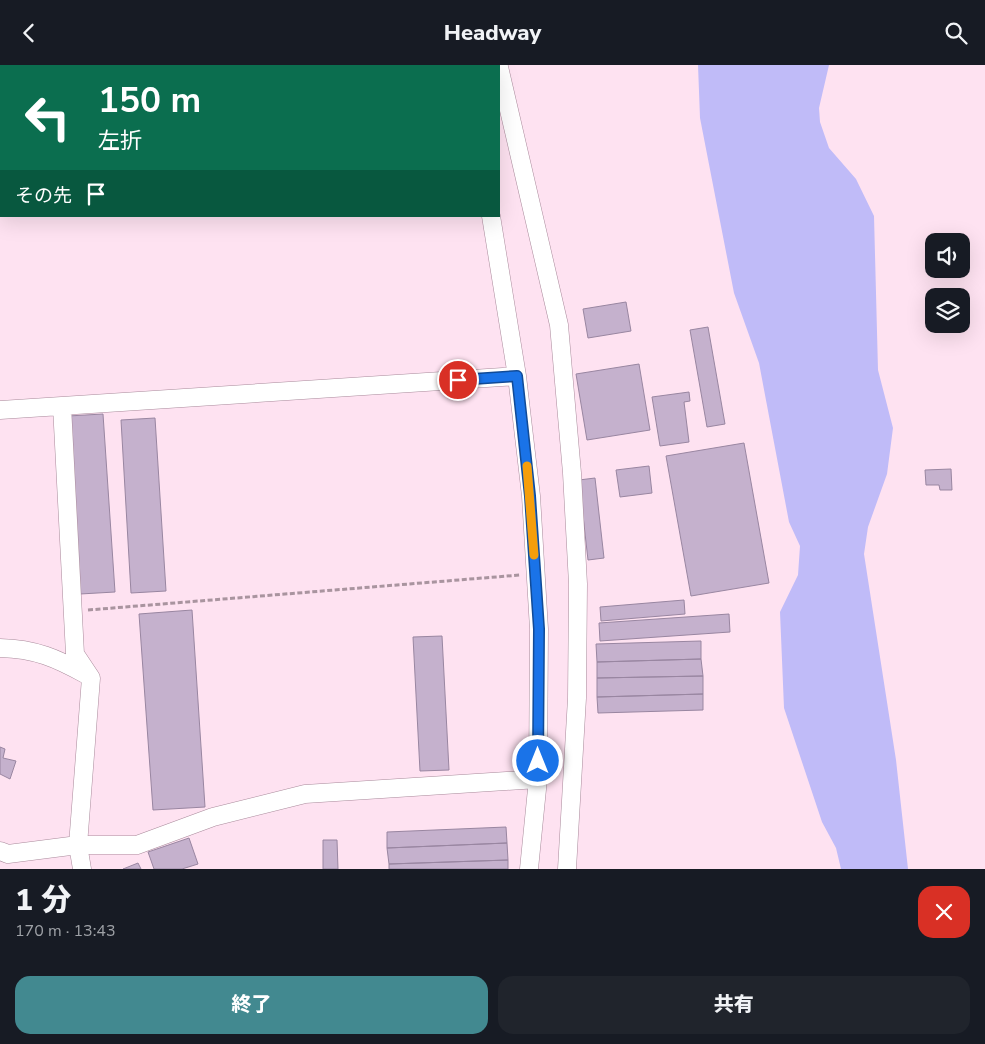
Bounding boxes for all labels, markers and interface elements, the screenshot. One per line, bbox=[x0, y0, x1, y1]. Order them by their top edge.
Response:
text: Headway bbox=[444, 18, 541, 48]
icon: back bbox=[15, 19, 43, 47]
icon: search bbox=[942, 19, 970, 47]
text: 150 m bbox=[98, 77, 201, 124]
icon: left bbox=[15, 85, 80, 150]
text: 左折 bbox=[98, 126, 142, 156]
icon: arrive bbox=[82, 180, 110, 208]
text: その先 bbox=[15, 183, 72, 209]
map controls bbox=[925, 233, 970, 333]
button: sound bbox=[925, 233, 970, 278]
button: layers bbox=[925, 288, 970, 333]
pin bbox=[437, 359, 479, 401]
icon: arrive bbox=[444, 366, 472, 394]
position arrow bbox=[511, 734, 563, 786]
text: 1 分 bbox=[15, 880, 71, 921]
button: close bbox=[918, 886, 970, 938]
text: 170 m · 13:43 bbox=[15, 920, 116, 942]
button: 終了 bbox=[15, 976, 488, 1034]
button: 共有 bbox=[498, 976, 970, 1034]

